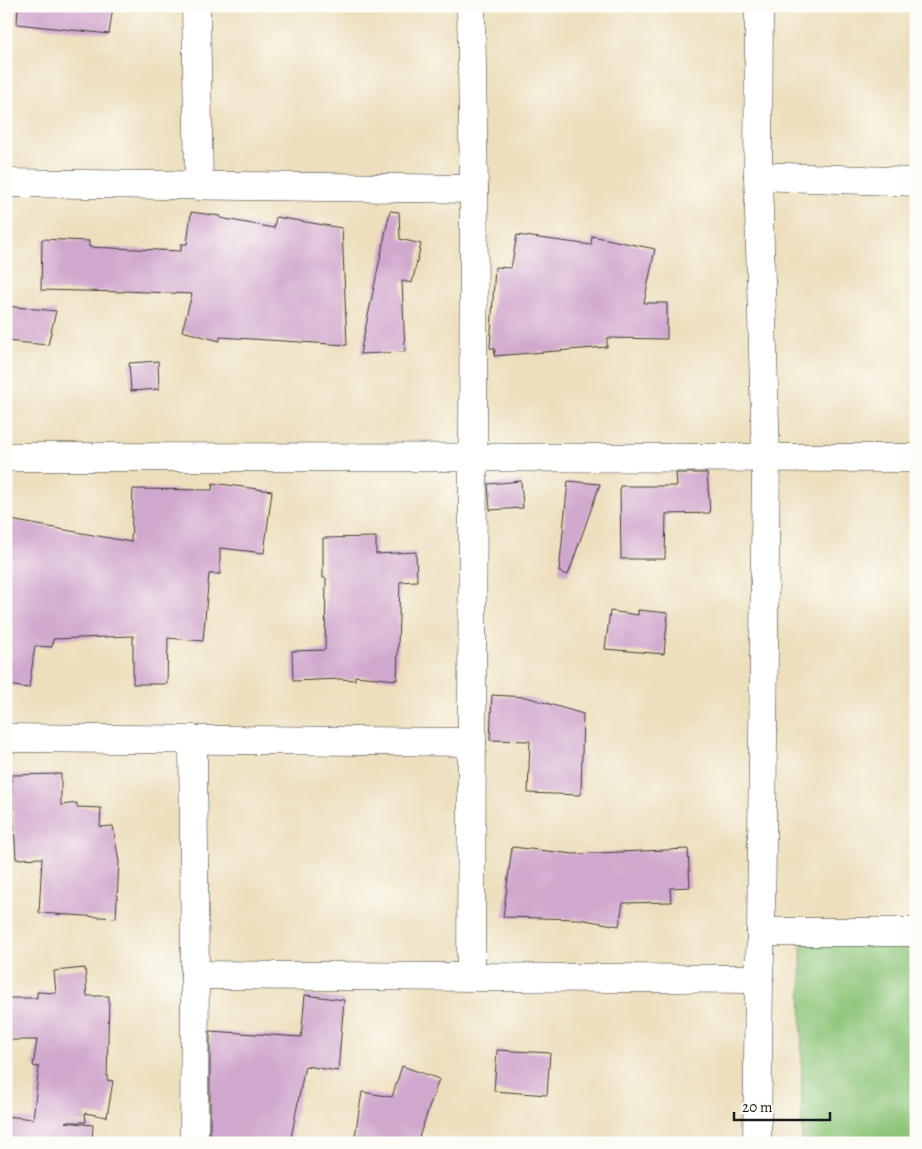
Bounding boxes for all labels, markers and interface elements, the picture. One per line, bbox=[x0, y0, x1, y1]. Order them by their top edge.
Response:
scale bar bbox=[734, 1089, 831, 1121]
text: 20 m bbox=[742, 1097, 773, 1117]

